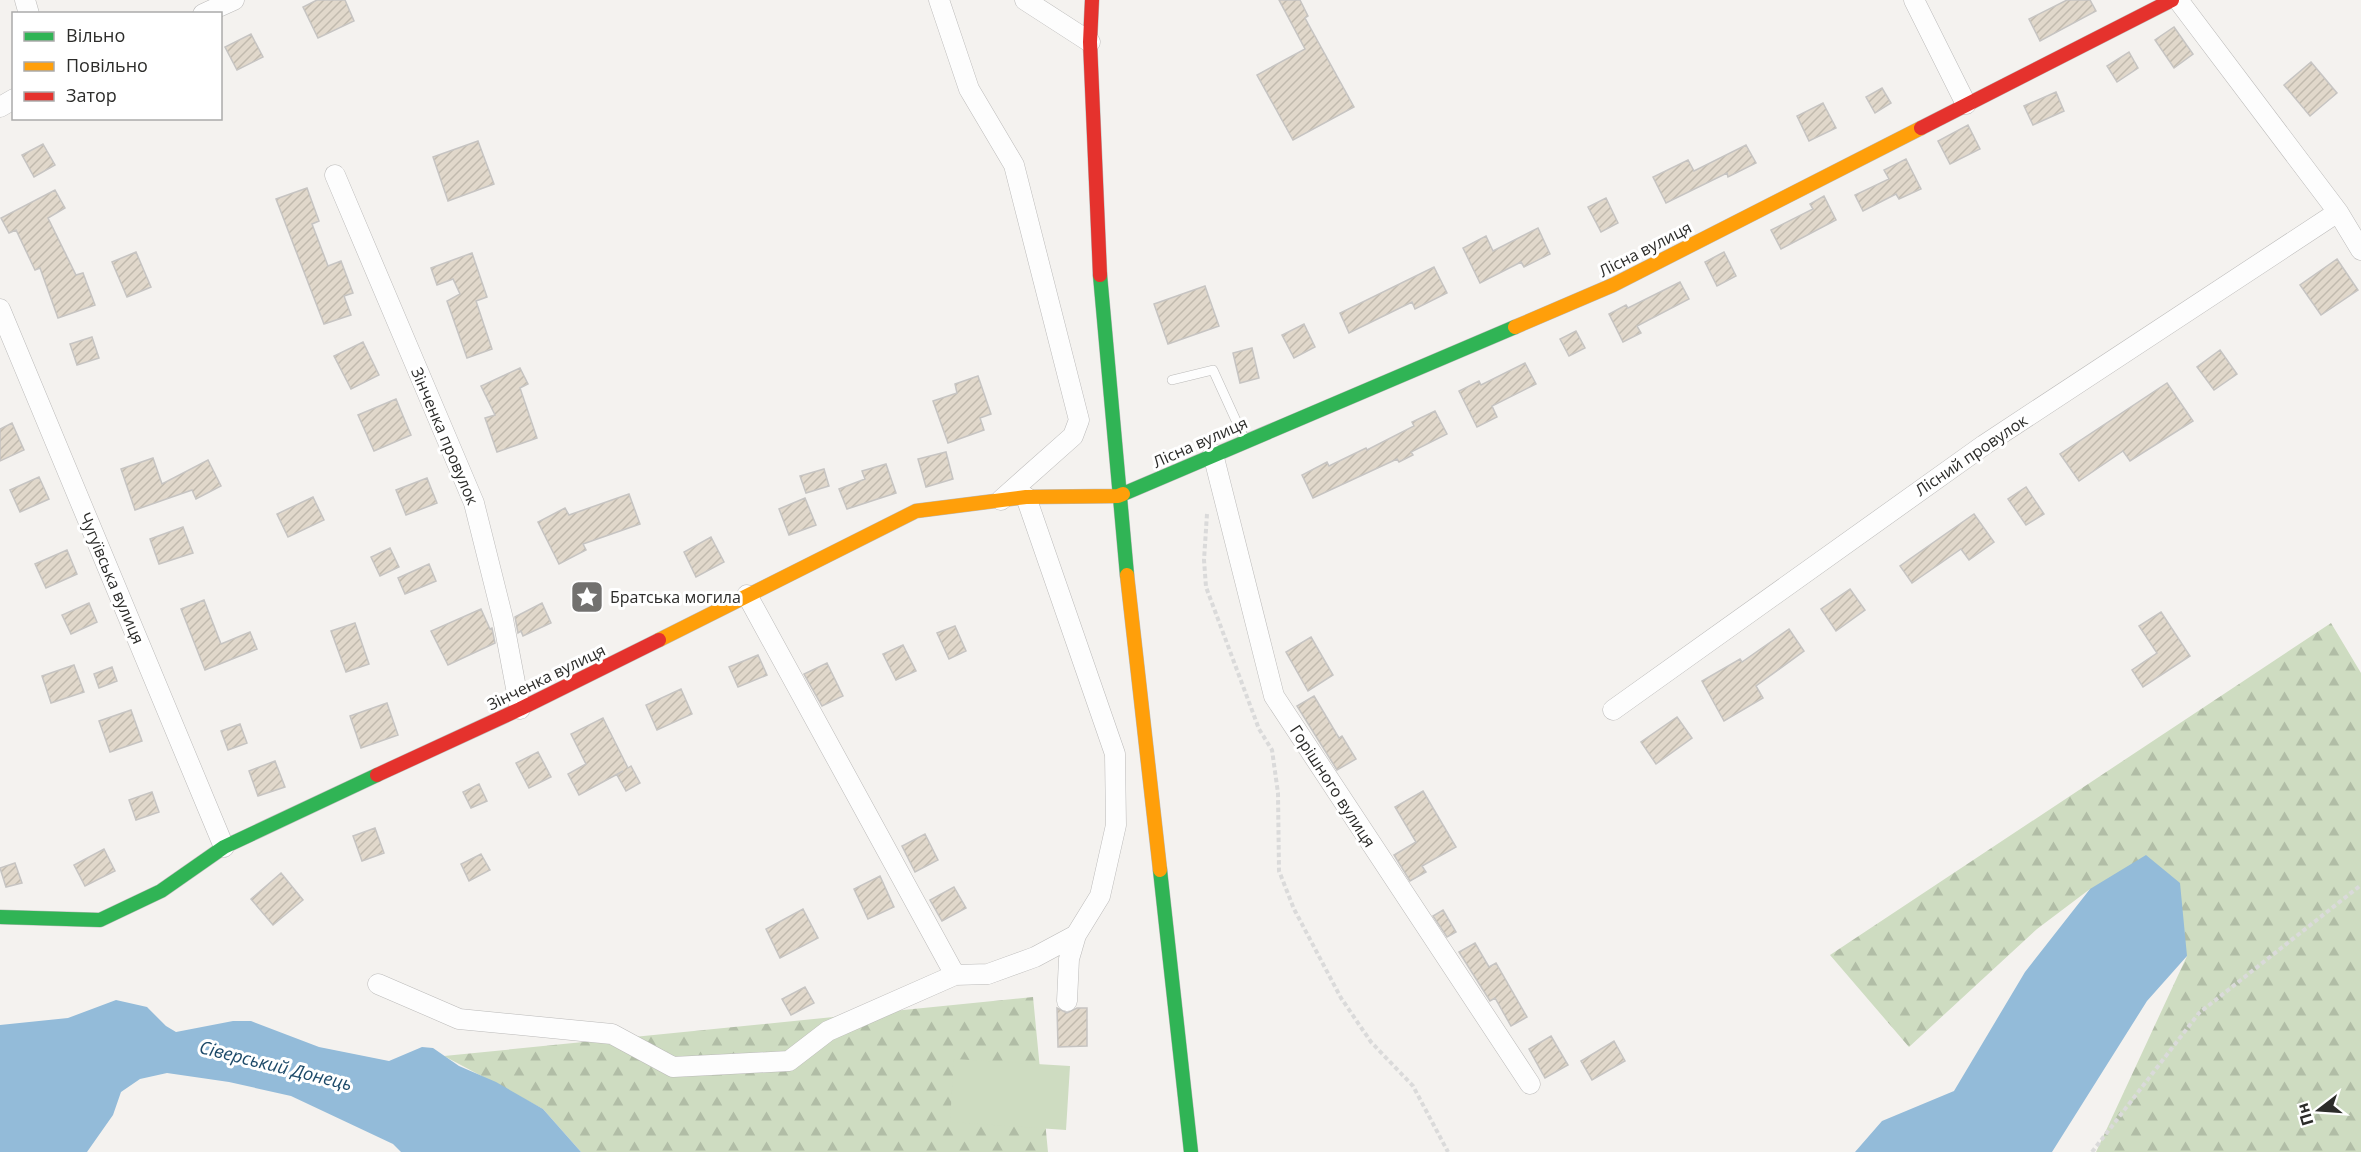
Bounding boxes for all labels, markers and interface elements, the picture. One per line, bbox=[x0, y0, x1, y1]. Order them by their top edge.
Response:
legend bbox=[12, 12, 222, 120]
text: Вільно bbox=[66, 23, 125, 47]
text: Повільно bbox=[66, 53, 148, 77]
text: Затор bbox=[66, 83, 117, 107]
street label: Лісна вулиця bbox=[1595, 216, 1695, 282]
street label: Зінченка провулок bbox=[406, 364, 484, 509]
street label: Лісний провулок bbox=[1910, 409, 2032, 501]
street label: Лісна вулиця bbox=[1149, 411, 1251, 473]
street label: Чугуївська вулиця bbox=[74, 509, 150, 647]
place icon: Братська могила bbox=[569, 579, 605, 615]
place label: Братська могила bbox=[610, 586, 741, 608]
street label: Зінченка вулиця bbox=[483, 639, 609, 715]
street label: Горішного вулиця bbox=[1285, 721, 1381, 851]
water label: Сіверський Донець bbox=[197, 1034, 355, 1096]
north arrow bbox=[2289, 1080, 2349, 1140]
text: Пн bbox=[2291, 1100, 2318, 1128]

